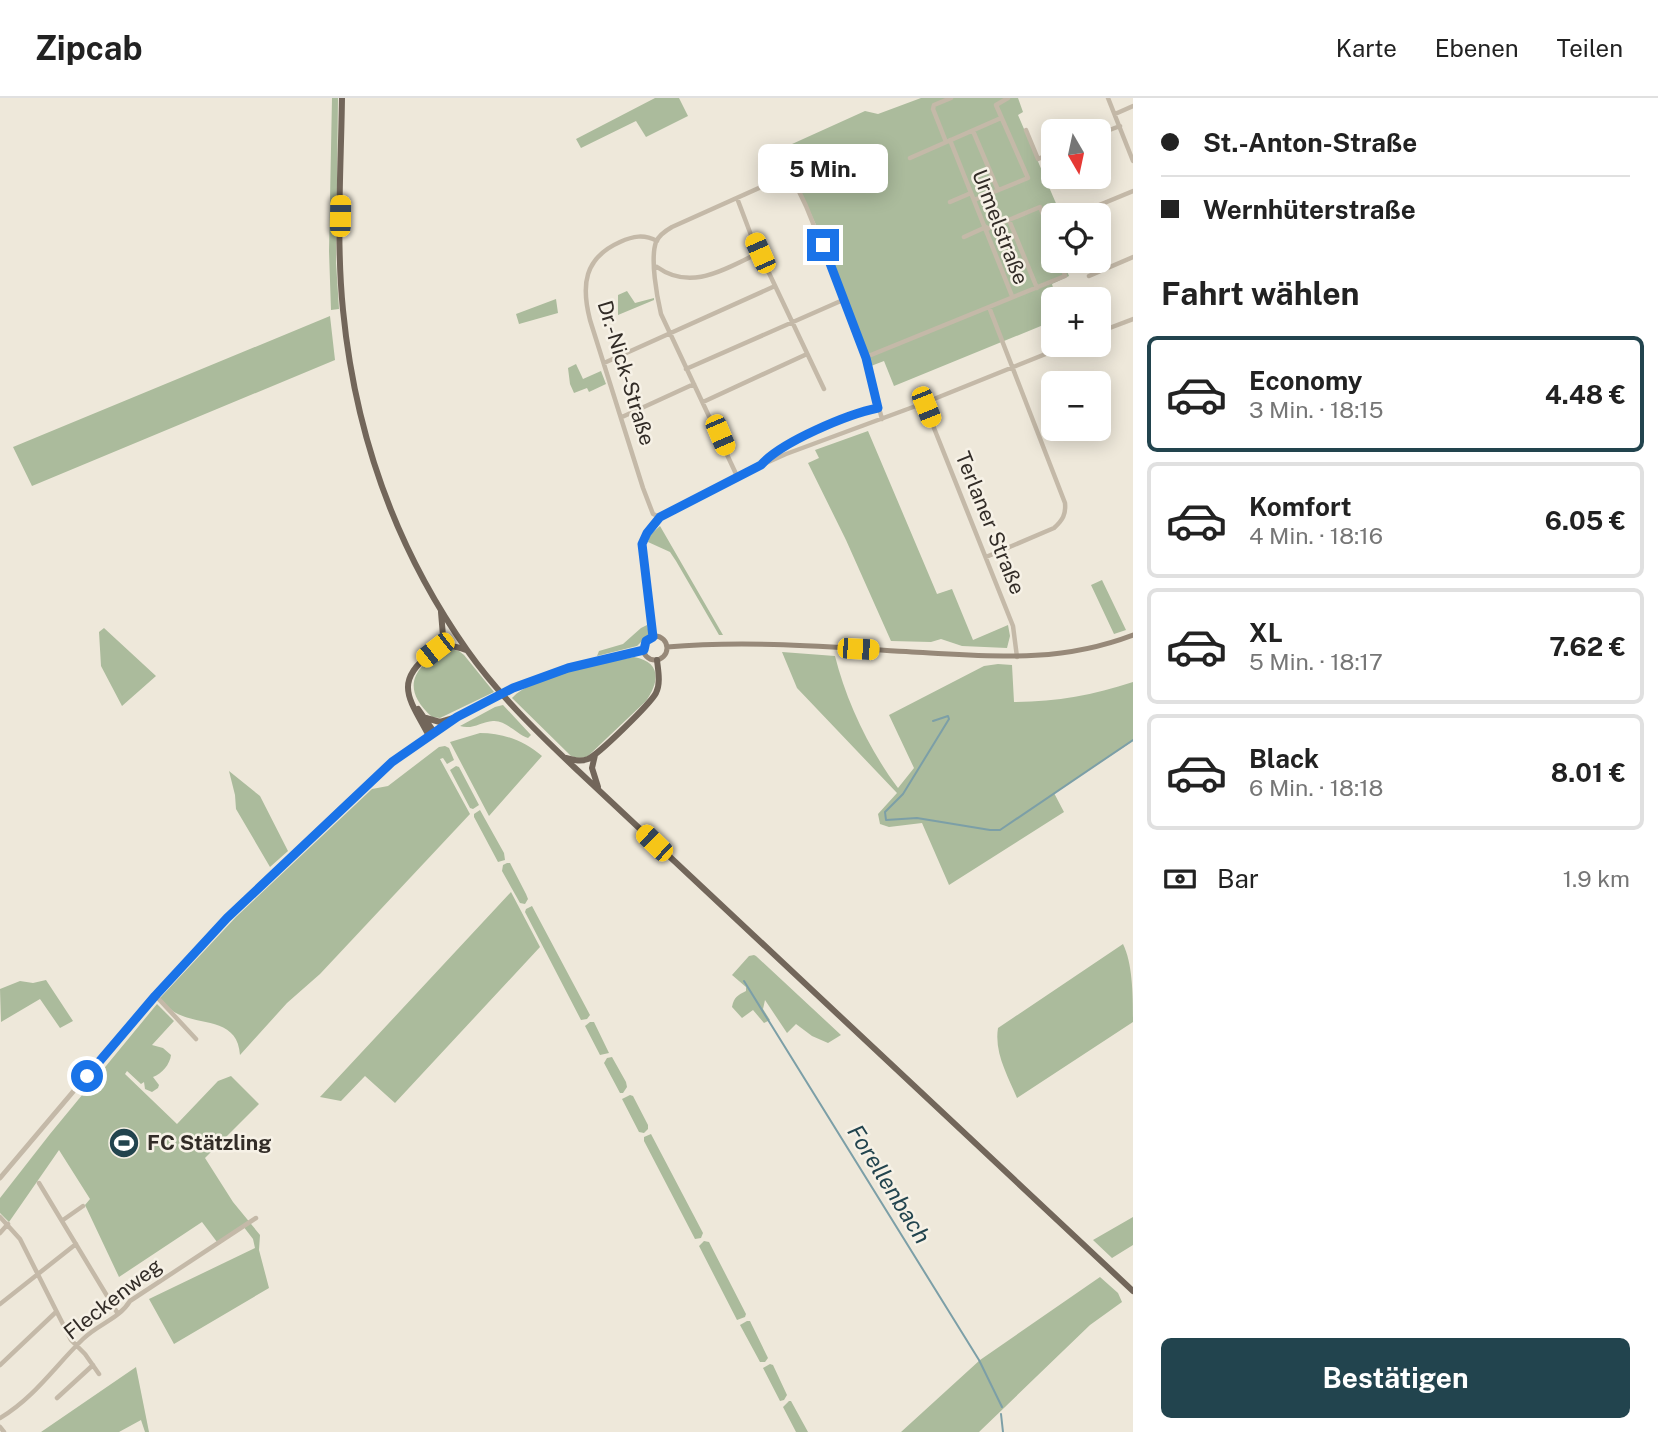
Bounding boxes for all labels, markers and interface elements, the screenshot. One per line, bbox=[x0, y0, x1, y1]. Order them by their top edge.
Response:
text: Zipcab bbox=[35, 29, 143, 67]
text: Karte bbox=[1336, 34, 1397, 62]
text: Ebenen bbox=[1435, 34, 1519, 62]
text: Teilen bbox=[1557, 34, 1623, 62]
north arrow bbox=[1041, 119, 1111, 189]
map controls bbox=[1041, 119, 1111, 441]
text: St.-Anton-Straße bbox=[1203, 127, 1417, 158]
callout: 5 Min. bbox=[758, 144, 888, 192]
text: 5 Min. bbox=[789, 155, 857, 182]
street label: Urmelstraße bbox=[967, 166, 1034, 288]
text: Wernhüterstraße bbox=[1203, 194, 1416, 225]
car bbox=[330, 195, 351, 237]
button: locate bbox=[1041, 203, 1111, 273]
route end bbox=[807, 229, 839, 261]
car bbox=[742, 230, 779, 276]
text: Fahrt wählen bbox=[1161, 275, 1360, 312]
button: + bbox=[1041, 287, 1111, 357]
street label: Dr.-Nick-Straße bbox=[593, 297, 660, 448]
icon: car bbox=[1165, 363, 1228, 426]
text: Economy bbox=[1249, 365, 1362, 396]
button: − bbox=[1041, 371, 1111, 441]
text: 4.48 € bbox=[1545, 379, 1626, 410]
car bbox=[909, 384, 944, 430]
text: 3 Min. · 18:15 bbox=[1249, 396, 1383, 423]
car bbox=[703, 412, 738, 458]
street label: Terlaner Straße bbox=[950, 448, 1030, 598]
icon: car bbox=[1165, 489, 1228, 552]
text: Komfort bbox=[1249, 491, 1351, 522]
text: 6.05 € bbox=[1545, 505, 1626, 536]
text: 4 Min. · 18:16 bbox=[1249, 522, 1383, 549]
icon: car bbox=[1165, 615, 1228, 678]
text: XL bbox=[1249, 617, 1283, 648]
car bbox=[412, 629, 459, 671]
text: 7.62 € bbox=[1549, 631, 1626, 662]
car bbox=[837, 637, 880, 661]
text: 5 Min. · 18:17 bbox=[1249, 648, 1383, 675]
icon: car bbox=[1165, 741, 1228, 804]
text: Black bbox=[1249, 743, 1319, 774]
text: 8.01 € bbox=[1551, 757, 1626, 788]
text: 6 Min. · 18:18 bbox=[1249, 774, 1383, 801]
car bbox=[632, 821, 677, 865]
icon: cash bbox=[1161, 860, 1199, 898]
text: Bar bbox=[1217, 863, 1259, 894]
text: 1.9 km bbox=[1563, 865, 1630, 892]
route start bbox=[71, 1060, 103, 1092]
water label: Forellenbach bbox=[842, 1119, 937, 1248]
sports icon: FC Stätzling bbox=[107, 1126, 141, 1160]
place label: FC Stätzling bbox=[147, 1130, 271, 1155]
street label: Fleckenweg bbox=[59, 1253, 167, 1345]
button: Bestätigen bbox=[1161, 1338, 1630, 1418]

